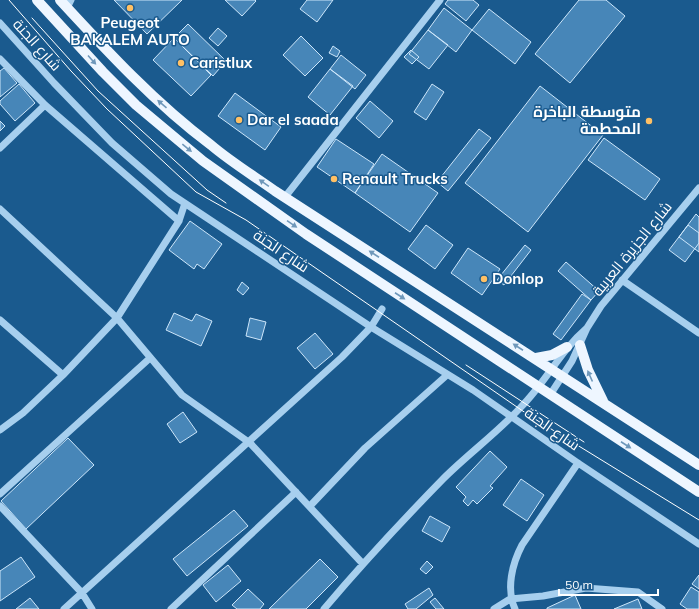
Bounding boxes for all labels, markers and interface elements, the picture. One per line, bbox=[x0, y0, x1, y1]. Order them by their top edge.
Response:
marker: Peugeot BAKALEM AUTO bbox=[125, 3, 135, 13]
place label: Peugeot BAKALEM AUTO bbox=[70, 13, 190, 49]
street label: شارع الجنة bbox=[8, 15, 66, 76]
place label: Caristlux bbox=[189, 53, 253, 72]
one-way arrow bbox=[87, 55, 96, 65]
marker: Caristlux bbox=[176, 58, 186, 68]
one-way arrow bbox=[157, 99, 167, 108]
place label: متوسطة الباخرة المحطمة bbox=[533, 102, 641, 138]
place label: Dar el saada bbox=[247, 110, 339, 129]
marker: Dar el saada bbox=[234, 115, 244, 125]
marker: متوسطة الباخرة المحطمة bbox=[644, 116, 654, 126]
one-way arrow bbox=[181, 144, 192, 153]
place label: Renault Trucks bbox=[342, 169, 448, 188]
marker: Renault Trucks bbox=[329, 174, 339, 184]
one-way arrow bbox=[259, 179, 270, 187]
street label: شارع الجزيرة العربية bbox=[588, 197, 677, 301]
one-way arrow bbox=[286, 221, 298, 228]
street label: شارع الجنة bbox=[249, 225, 313, 278]
one-way arrow bbox=[368, 250, 379, 257]
place label: Donlop bbox=[492, 269, 543, 288]
marker: Donlop bbox=[479, 274, 489, 284]
one-way arrow bbox=[395, 292, 405, 300]
one-way arrow bbox=[513, 343, 523, 351]
one-way arrow bbox=[587, 370, 593, 381]
street label: شارع الجنة bbox=[520, 403, 584, 456]
one-way arrow bbox=[620, 441, 632, 448]
scale bar bbox=[559, 571, 658, 597]
text: 50 m bbox=[565, 577, 593, 592]

